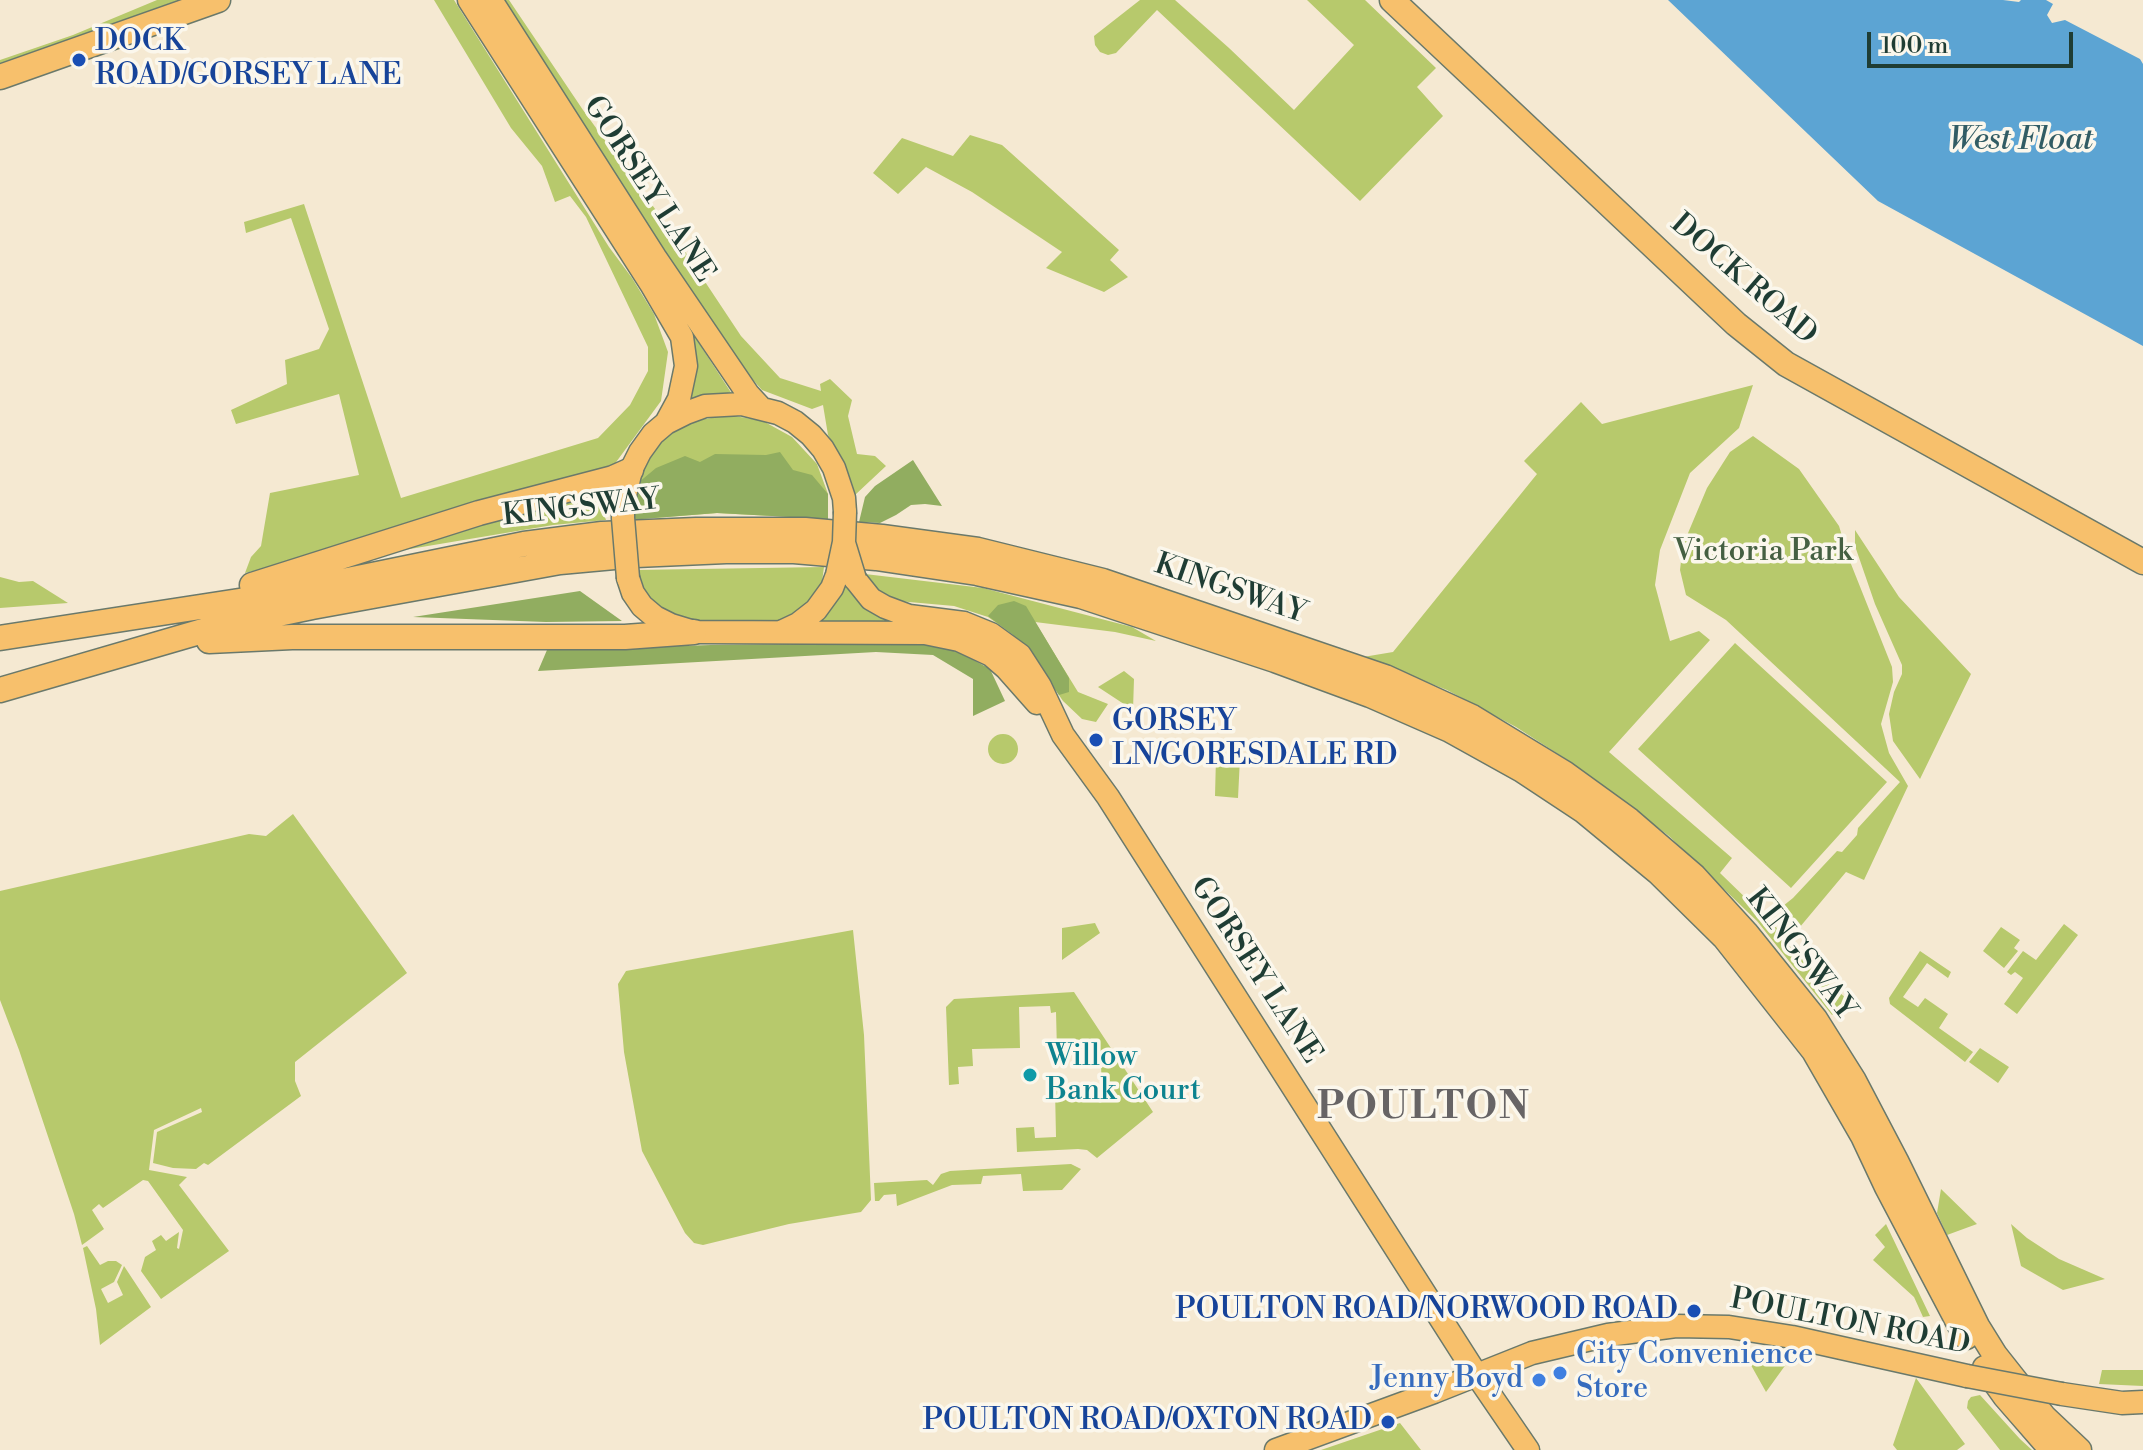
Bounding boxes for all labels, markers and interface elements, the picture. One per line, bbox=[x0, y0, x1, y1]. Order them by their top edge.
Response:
scale bar bbox=[1871, 16, 2077, 66]
place label: DOCK ROAD/GORSEY LANE bbox=[95, 25, 402, 96]
text: 100 m bbox=[1881, 31, 1948, 61]
marker: DOCK ROAD/GORSEY LANE bbox=[70, 51, 88, 69]
street label: GORSEY LANE bbox=[574, 90, 722, 290]
water label: West Float bbox=[1949, 122, 2093, 160]
street label: DOCK ROAD bbox=[1662, 207, 1824, 353]
street label: KINGSWAY bbox=[501, 483, 661, 535]
park label: Victoria Park bbox=[1673, 535, 1853, 571]
street label: KINGSWAY bbox=[1150, 547, 1310, 633]
place label: GORSEY LN/GORESDALE RD bbox=[1112, 705, 1398, 776]
marker: GORSEY LN/GORESDALE RD bbox=[1087, 731, 1105, 749]
street label: GORSEY LANE bbox=[1181, 871, 1329, 1071]
street label: KINGSWAY bbox=[1737, 882, 1863, 1028]
place label: Willow Bank Court bbox=[1046, 1040, 1201, 1110]
marker: Willow Bank Court bbox=[1021, 1066, 1039, 1084]
district label: POULTON bbox=[1317, 1086, 1531, 1132]
street label: POULTON ROAD bbox=[1727, 1282, 1973, 1364]
place label: POULTON ROAD/NORWOOD ROAD bbox=[1175, 1293, 1678, 1329]
marker: POULTON ROAD/NORWOOD ROAD bbox=[1685, 1302, 1703, 1320]
place label: City Convenience Store bbox=[1576, 1338, 1813, 1408]
place label: Jenny Boyd bbox=[1370, 1362, 1523, 1398]
marker: City Convenience Store bbox=[1551, 1364, 1569, 1382]
marker: Jenny Boyd bbox=[1530, 1371, 1548, 1389]
place label: POULTON ROAD/OXTON ROAD bbox=[923, 1404, 1372, 1440]
marker: POULTON ROAD/OXTON ROAD bbox=[1379, 1413, 1397, 1431]

